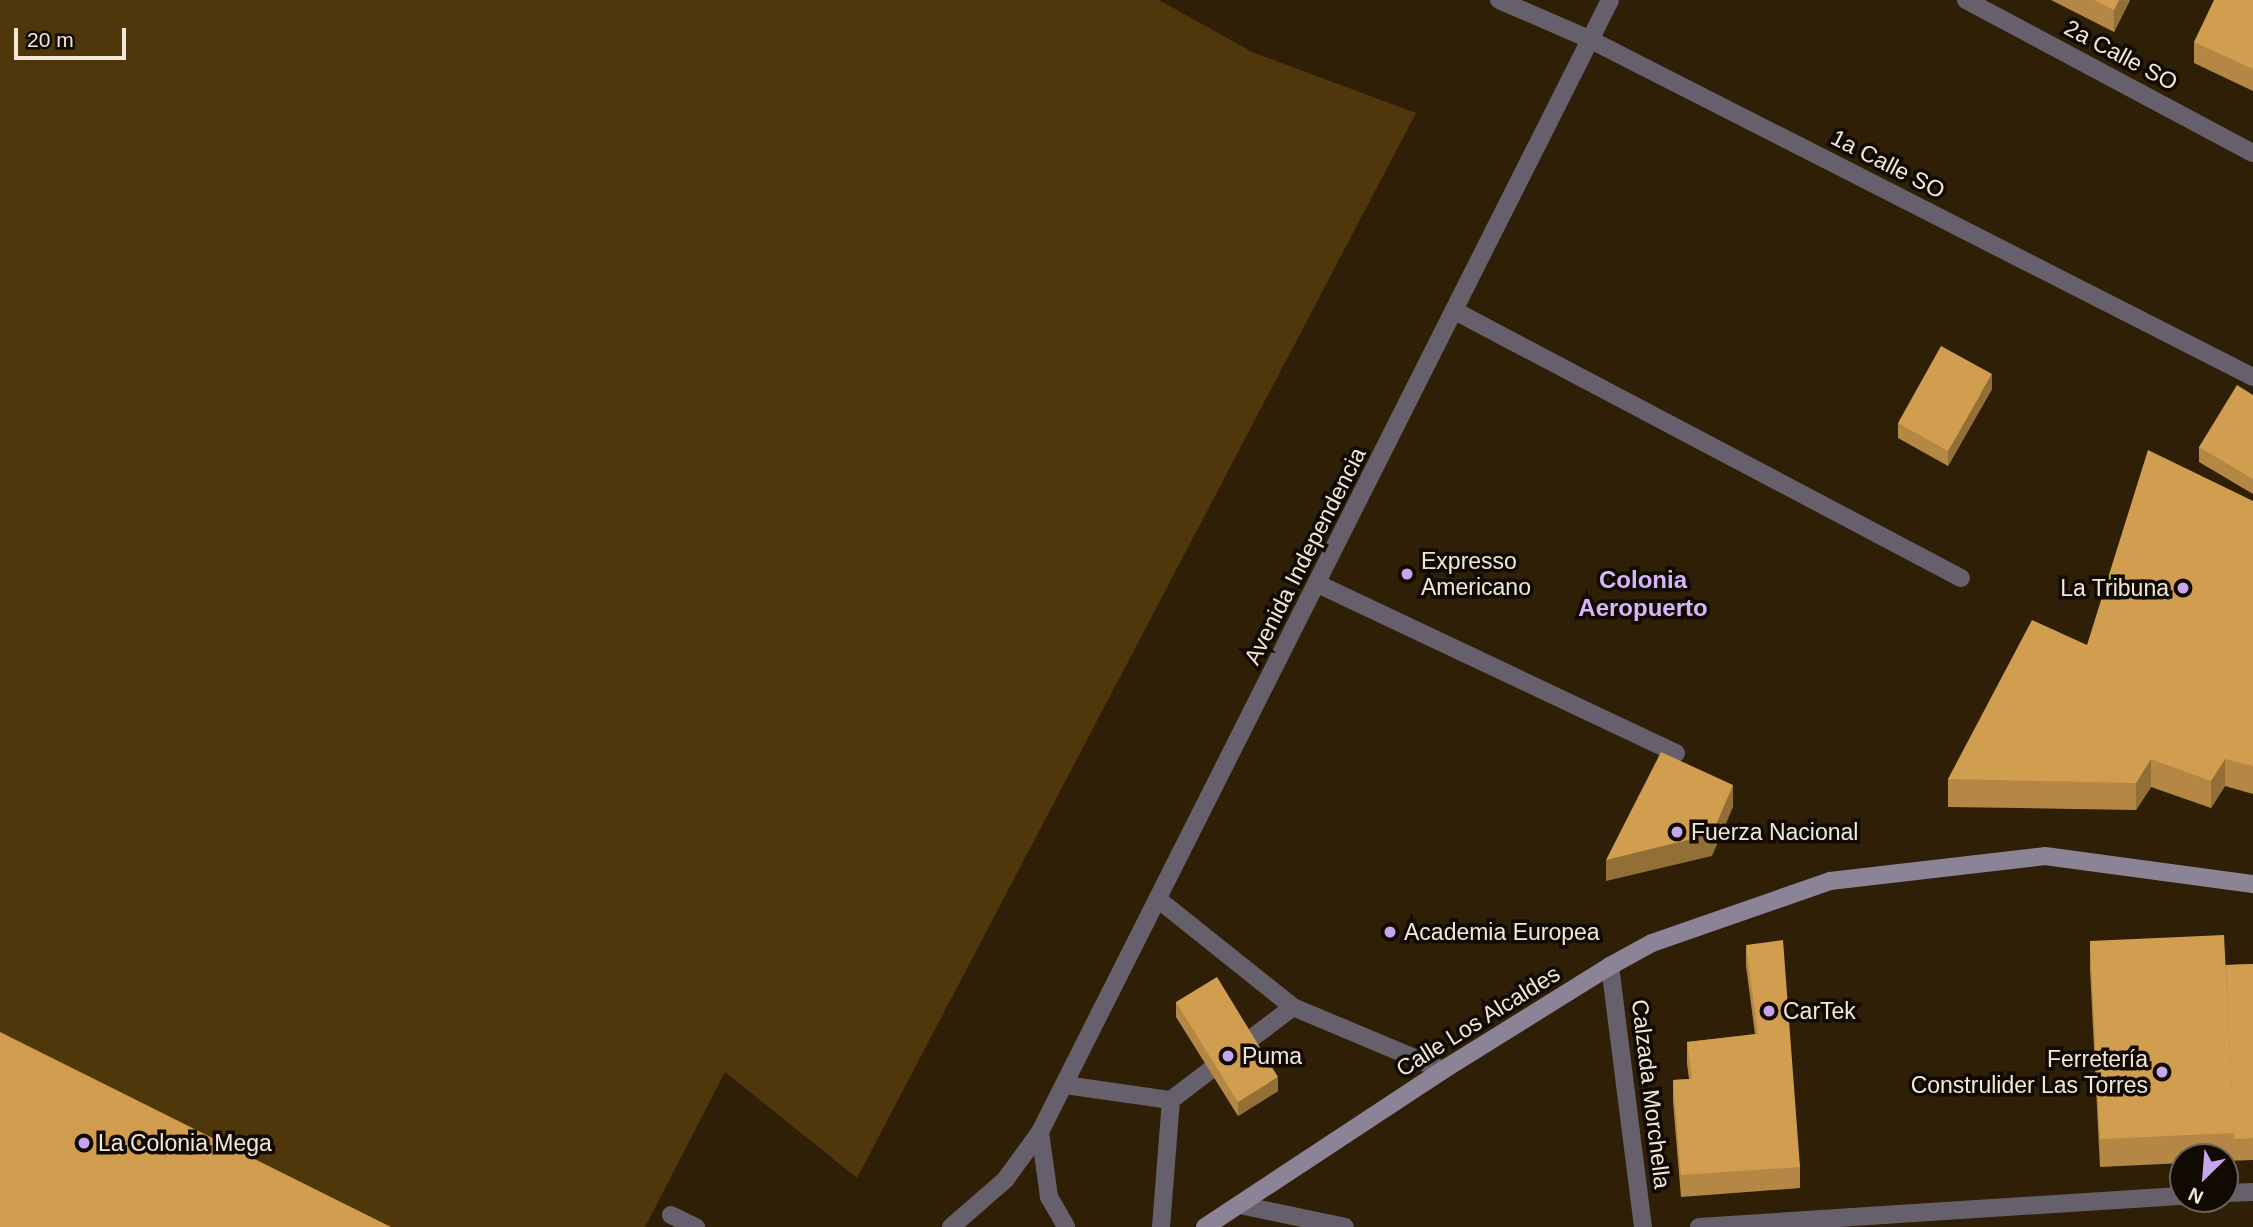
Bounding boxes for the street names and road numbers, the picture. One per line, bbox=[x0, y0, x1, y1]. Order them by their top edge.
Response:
street label: 2a Calle SO bbox=[2060, 14, 2182, 96]
street label: 1a Calle SO bbox=[1826, 124, 1950, 204]
street label: Avenida Independencia bbox=[1238, 443, 1372, 669]
street label: Calle Los Alcaldes bbox=[1390, 959, 1566, 1083]
street label: Calzada Morchella bbox=[1626, 998, 1676, 1190]

